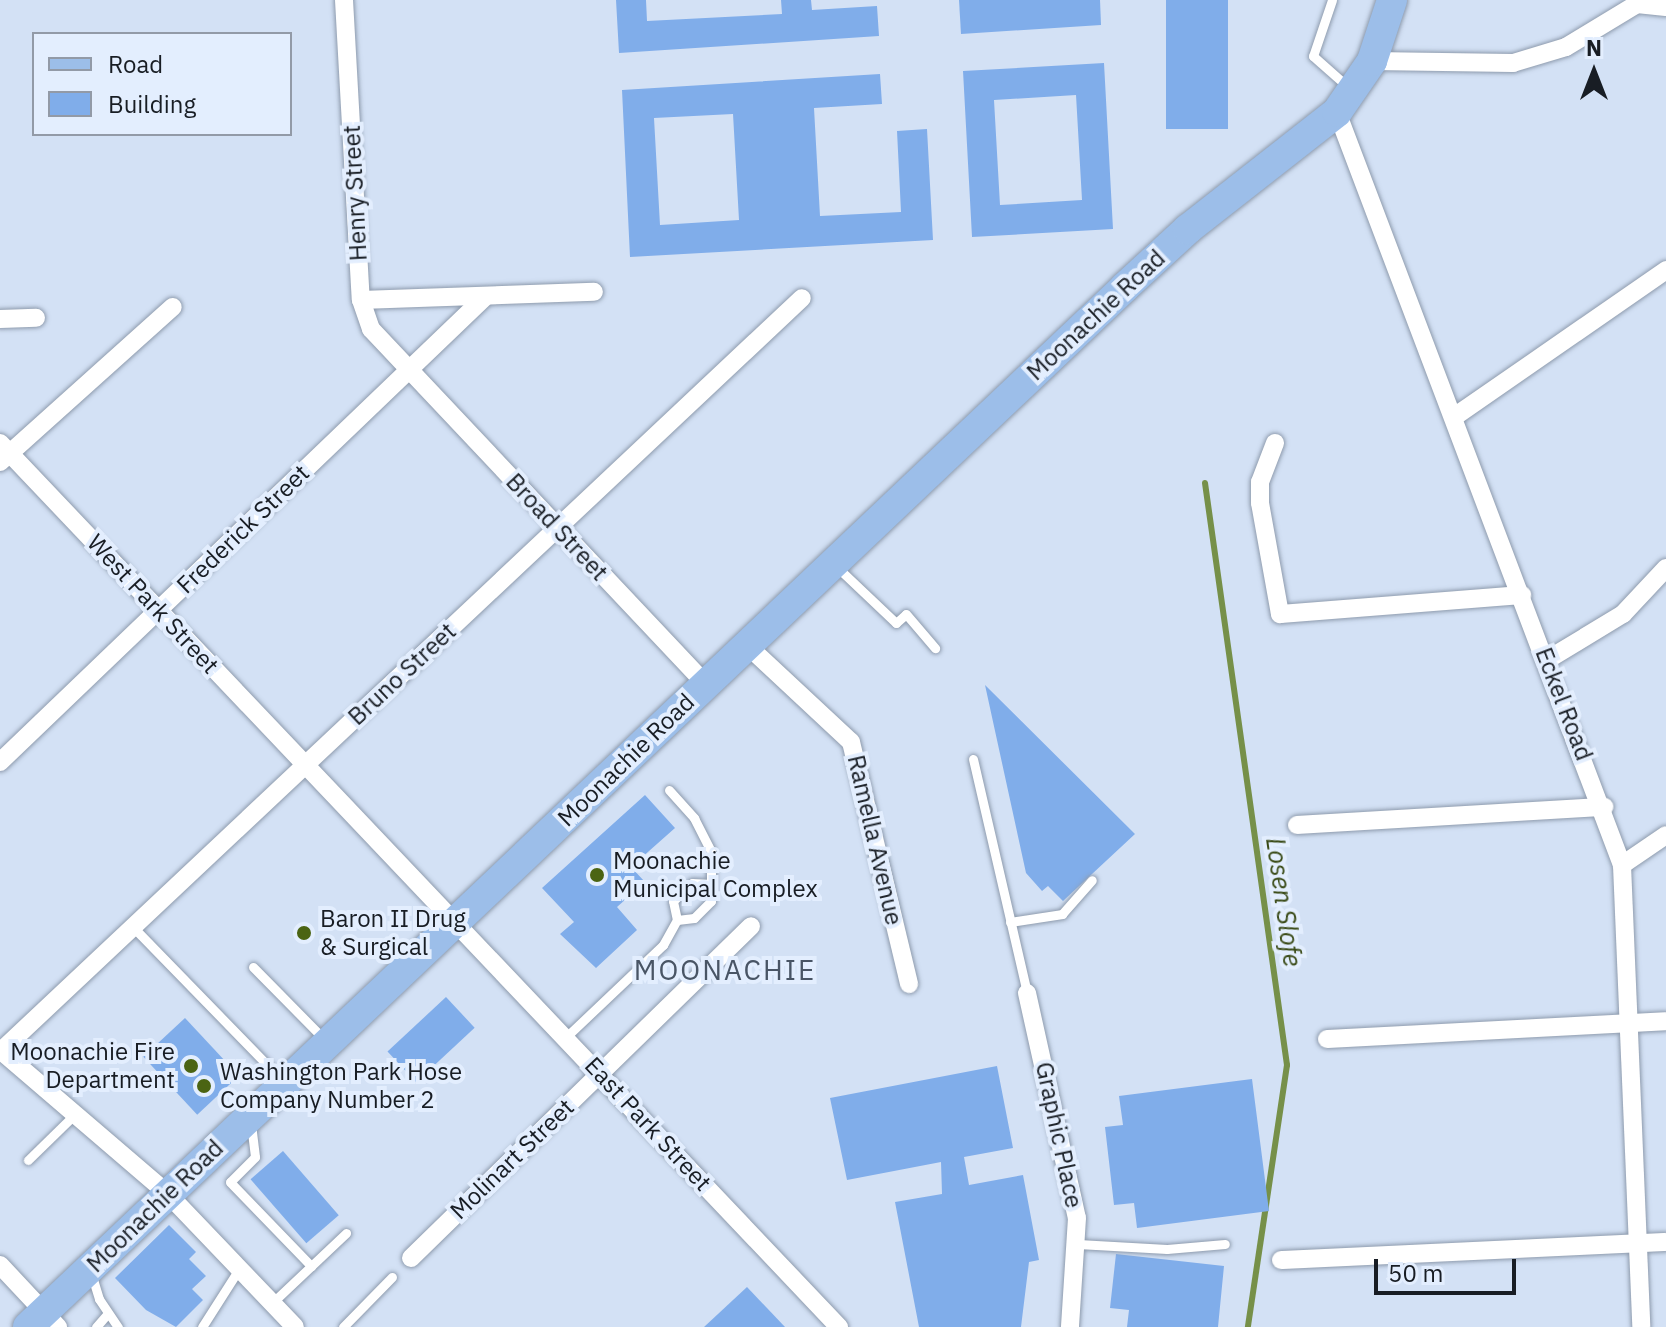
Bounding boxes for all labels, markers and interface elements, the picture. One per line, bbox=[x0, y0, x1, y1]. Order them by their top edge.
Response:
legend bbox=[32, 32, 292, 136]
north arrow bbox=[1554, 32, 1634, 112]
text: N bbox=[1586, 33, 1602, 62]
text: Road bbox=[108, 48, 163, 80]
text: Building bbox=[108, 88, 196, 120]
street label: Henry Street bbox=[337, 124, 373, 262]
street label: Moonachie Road bbox=[1021, 244, 1171, 386]
street label: Frederick Street bbox=[171, 459, 315, 599]
street label: Broad Street bbox=[500, 467, 614, 587]
street label: West Park Street bbox=[81, 528, 225, 680]
street label: Bruno Street bbox=[342, 617, 462, 731]
street label: Eckel Road bbox=[1529, 643, 1599, 765]
street label: Moonachie Road bbox=[552, 688, 700, 832]
street label: Ramella Avenue bbox=[841, 752, 909, 928]
water label: Losen Slofe bbox=[1260, 835, 1308, 969]
place label: Moonachie Municipal Complex bbox=[613, 847, 818, 903]
marker: Moonachie Municipal Complex bbox=[588, 866, 606, 884]
place label: Baron II Drug & Surgical bbox=[320, 905, 466, 961]
marker: Baron II Drug & Surgical bbox=[295, 924, 313, 942]
district label: MOONACHIE bbox=[634, 953, 816, 987]
place label: Moonachie Fire Department bbox=[10, 1038, 175, 1094]
street label: East Park Street bbox=[579, 1051, 717, 1197]
marker: Moonachie Fire Department bbox=[182, 1057, 200, 1075]
place label: Washington Park Hose Company Number 2 bbox=[220, 1058, 462, 1114]
street label: Graphic Place bbox=[1029, 1059, 1089, 1211]
marker: Washington Park Hose Company Number 2 bbox=[195, 1077, 213, 1095]
street label: Molinart Street bbox=[444, 1093, 580, 1225]
street label: Moonachie Road bbox=[81, 1134, 229, 1278]
scale bar bbox=[1378, 1243, 1520, 1293]
text: 50 m bbox=[1388, 1257, 1443, 1289]

